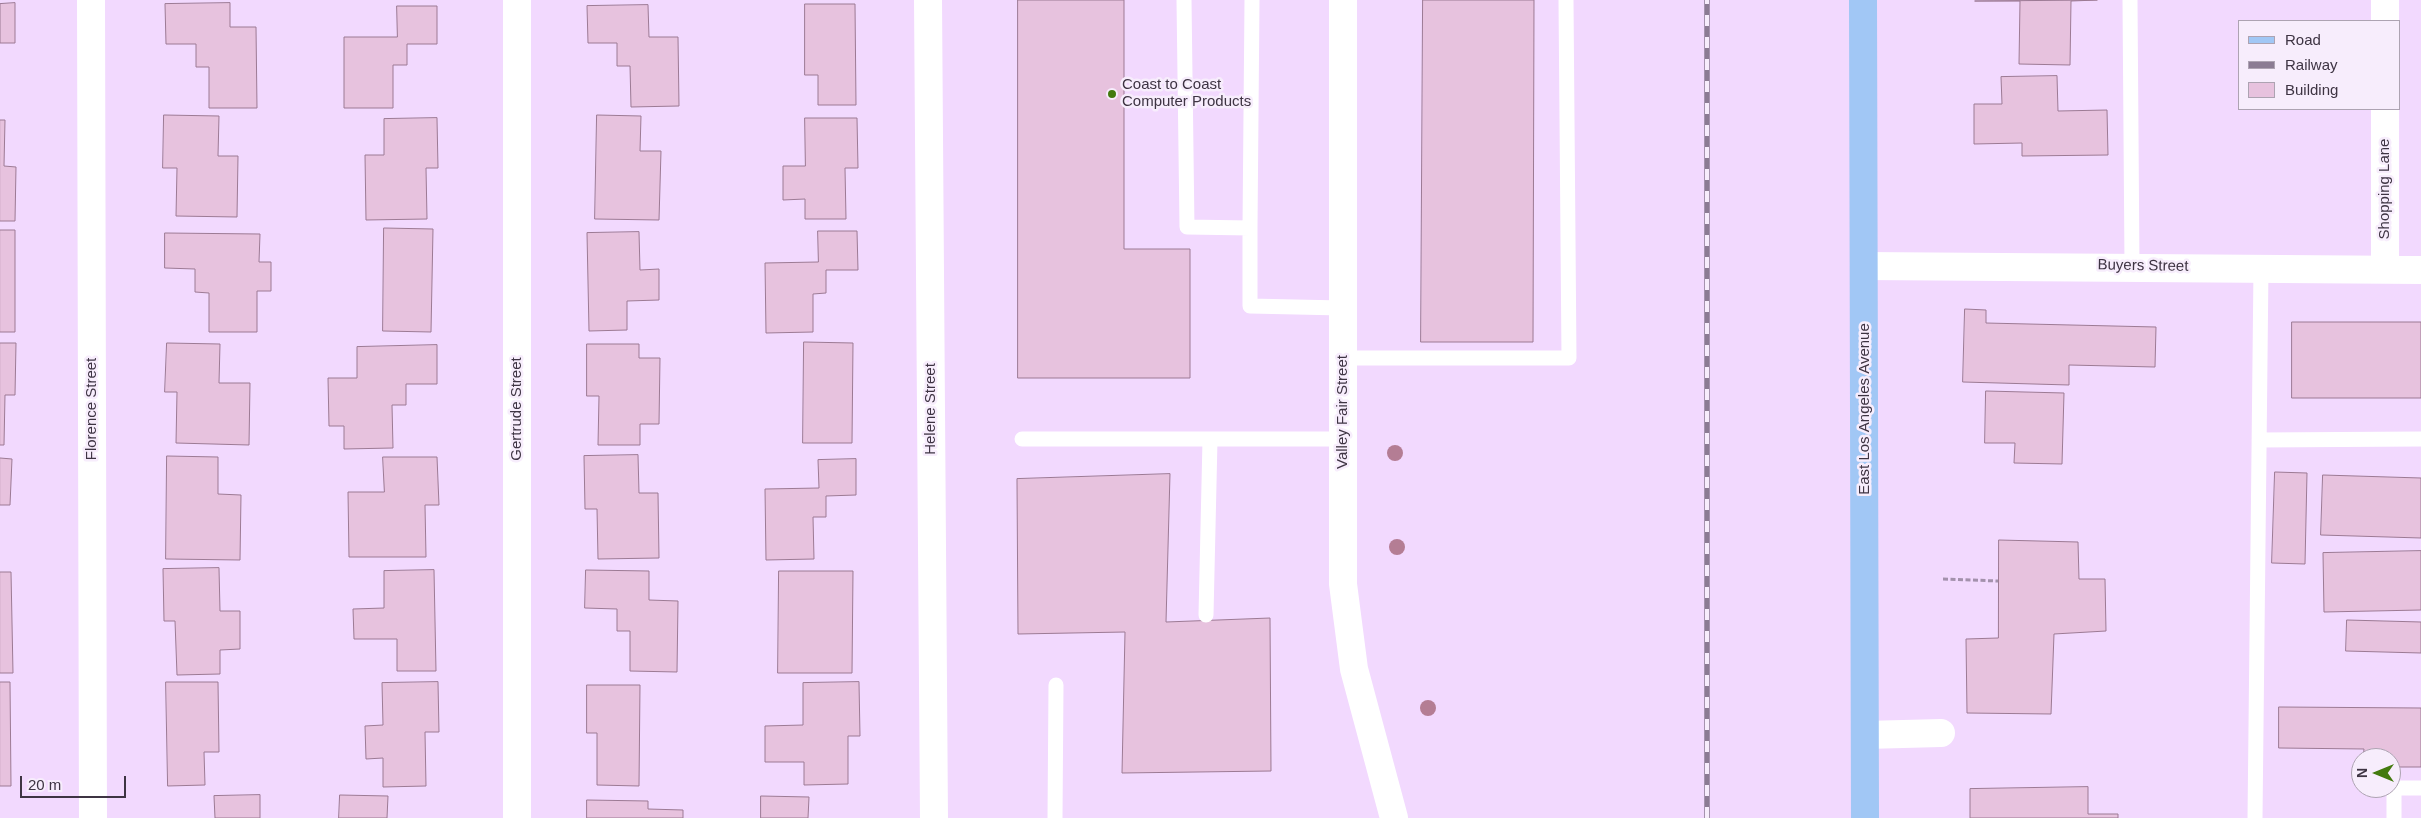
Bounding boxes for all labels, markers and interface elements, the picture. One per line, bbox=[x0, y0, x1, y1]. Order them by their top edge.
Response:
legend bbox=[2238, 20, 2401, 110]
text: Road bbox=[2285, 31, 2321, 48]
text: Railway bbox=[2285, 56, 2338, 73]
place label: Coast to Coast Computer Products bbox=[1122, 76, 1251, 111]
text: Building bbox=[2285, 81, 2338, 98]
marker: Coast to Coast Computer Products bbox=[1106, 88, 1118, 100]
street label: Shopping Lane bbox=[2376, 139, 2394, 239]
street label: Buyers Street bbox=[2097, 256, 2189, 276]
street label: East Los Angeles Avenue bbox=[1856, 323, 1874, 495]
street label: Valley Fair Street bbox=[1334, 355, 1352, 469]
street label: Gertrude Street bbox=[508, 357, 526, 461]
street label: Florence Street bbox=[83, 358, 101, 460]
street label: Helene Street bbox=[922, 363, 940, 455]
north arrow bbox=[2351, 748, 2401, 798]
scale bar bbox=[22, 766, 129, 798]
text: N bbox=[2354, 768, 2370, 778]
text: 20 m bbox=[28, 776, 61, 793]

